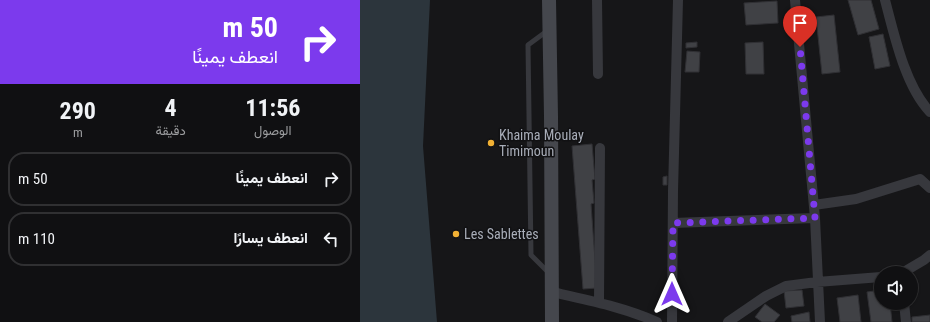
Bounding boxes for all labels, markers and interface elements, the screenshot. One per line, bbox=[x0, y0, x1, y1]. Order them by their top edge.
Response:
pin bbox=[783, 6, 817, 47]
text: 50 m bbox=[222, 11, 278, 44]
icon: arrive bbox=[789, 12, 811, 34]
icon: right bbox=[292, 16, 344, 68]
text: انعطف يمينًا bbox=[192, 46, 278, 67]
text: 4 bbox=[165, 94, 177, 122]
text: 11:56 bbox=[245, 94, 300, 122]
text: 290 bbox=[60, 97, 96, 125]
text: دقيقة bbox=[156, 123, 186, 138]
text: الوصول bbox=[254, 123, 292, 138]
text: m bbox=[73, 125, 83, 140]
place label: Khaima Moulay Timimoun bbox=[499, 127, 584, 159]
marker: Khaima Moulay Timimoun bbox=[486, 138, 496, 148]
icon: right bbox=[320, 168, 342, 190]
text: انعطف يمينًا bbox=[235, 169, 308, 187]
text: 50 m bbox=[18, 170, 48, 188]
place label: Les Sablettes bbox=[464, 226, 539, 242]
icon: left bbox=[320, 228, 342, 250]
text: انعطف يسارًا bbox=[234, 229, 308, 247]
marker: Les Sablettes bbox=[451, 229, 461, 239]
text: 110 m bbox=[18, 230, 55, 248]
map controls bbox=[874, 266, 918, 310]
button: sound bbox=[874, 266, 918, 310]
position arrow bbox=[651, 273, 693, 315]

